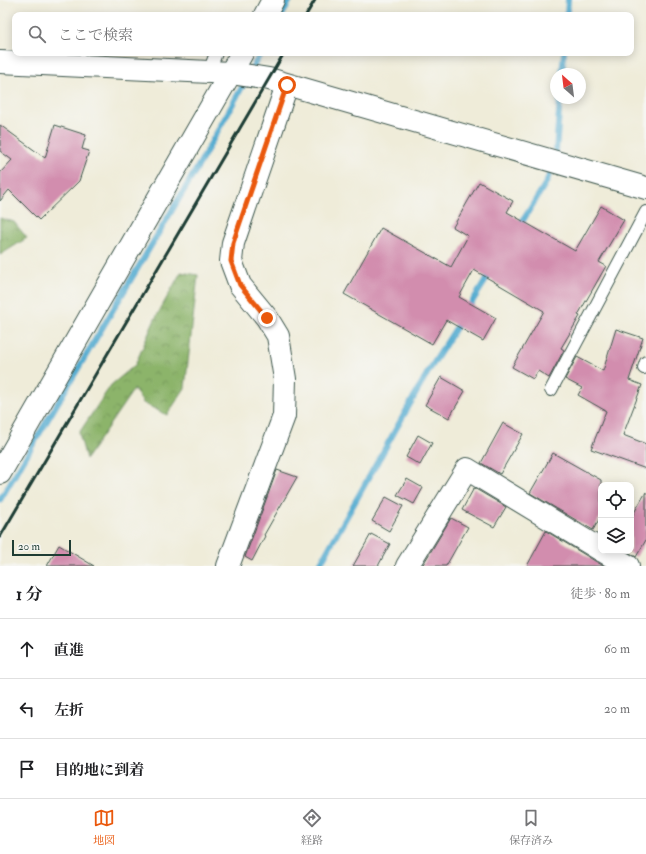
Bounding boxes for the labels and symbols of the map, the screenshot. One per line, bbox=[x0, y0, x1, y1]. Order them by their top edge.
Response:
north arrow bbox=[550, 68, 586, 104]
route start bbox=[278, 76, 296, 94]
route end bbox=[258, 309, 276, 327]
scale bar bbox=[12, 538, 71, 557]

